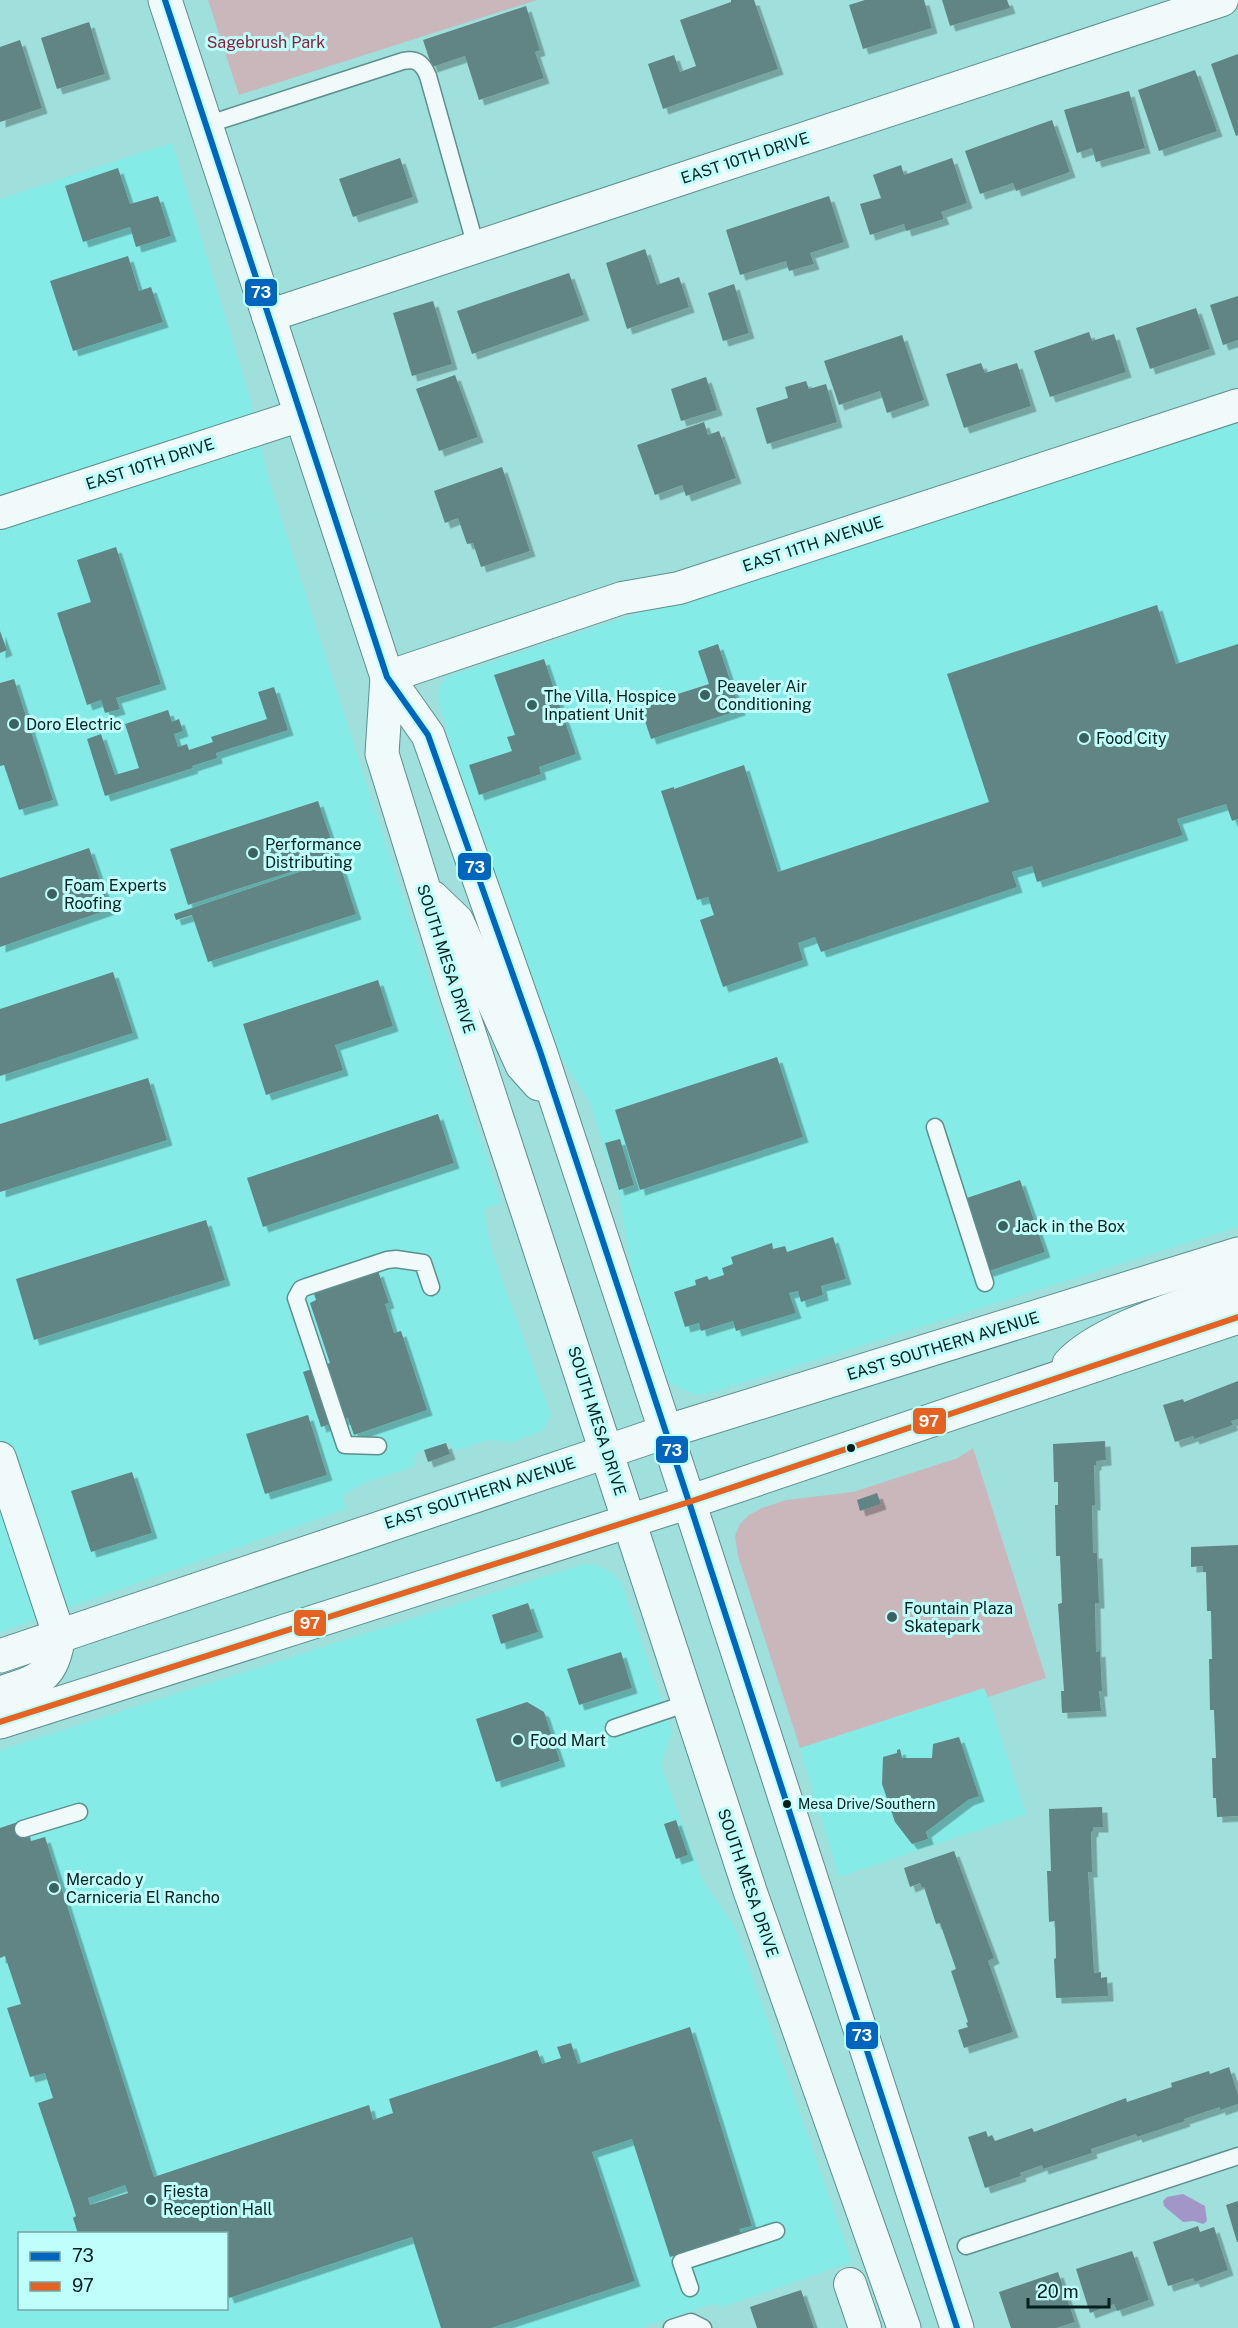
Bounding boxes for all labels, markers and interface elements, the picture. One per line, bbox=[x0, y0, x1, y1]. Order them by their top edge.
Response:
park label: Sagebrush Park bbox=[207, 33, 325, 52]
street label: EAST 10TH DRIVE bbox=[678, 128, 812, 188]
line badge: 73 bbox=[244, 278, 278, 307]
text: 73 bbox=[251, 283, 271, 302]
street label: EAST 10TH DRIVE bbox=[83, 434, 217, 494]
street label: EAST 11TH AVENUE bbox=[740, 512, 886, 576]
place label: Peaveler Air Conditioning bbox=[717, 677, 812, 714]
place label: The Villa, Hospice Inpatient Unit bbox=[544, 687, 676, 724]
marker: Peaveler Air Conditioning bbox=[698, 688, 712, 702]
marker: The Villa, Hospice Inpatient Unit bbox=[525, 698, 539, 712]
place label: Doro Electric bbox=[26, 715, 122, 734]
marker: Doro Electric bbox=[7, 717, 21, 731]
place label: Food City bbox=[1096, 729, 1167, 748]
marker: Food City bbox=[1077, 731, 1091, 745]
place label: Performance Distributing bbox=[265, 835, 362, 872]
marker: Performance Distributing bbox=[246, 846, 260, 860]
line badge: 73 bbox=[457, 852, 492, 881]
text: 73 bbox=[465, 858, 485, 877]
place label: Foam Experts Roofing bbox=[64, 876, 167, 913]
street label: SOUTH MESA DRIVE bbox=[413, 882, 479, 1036]
marker: Foam Experts Roofing bbox=[45, 887, 59, 901]
place label: Jack in the Box bbox=[1015, 1217, 1125, 1236]
marker: Jack in the Box bbox=[996, 1219, 1010, 1233]
street label: EAST SOUTHERN AVENUE bbox=[845, 1308, 1041, 1384]
street label: SOUTH MESA DRIVE bbox=[564, 1344, 630, 1498]
line badge: 97 bbox=[912, 1407, 947, 1435]
text: 97 bbox=[919, 1412, 939, 1431]
line badge: 73 bbox=[655, 1435, 689, 1464]
text: 73 bbox=[662, 1441, 682, 1460]
unlabelled marker bbox=[845, 1442, 857, 1454]
street label: EAST SOUTHERN AVENUE bbox=[382, 1453, 578, 1533]
place label: Fountain Plaza Skatepark bbox=[904, 1599, 1013, 1636]
line badge: 97 bbox=[293, 1609, 327, 1637]
marker: Fountain Plaza Skatepark bbox=[885, 1610, 899, 1624]
text: 97 bbox=[300, 1614, 320, 1633]
place label: Food Mart bbox=[530, 1731, 606, 1750]
marker: Food Mart bbox=[511, 1733, 525, 1747]
place label: Mesa Drive/Southern bbox=[798, 1796, 935, 1812]
marker: Mesa Drive/Southern bbox=[781, 1798, 793, 1810]
street label: SOUTH MESA DRIVE bbox=[714, 1806, 782, 1960]
place label: Mercado y Carniceria El Rancho bbox=[66, 1870, 220, 1907]
marker: Mercado y Carniceria El Rancho bbox=[47, 1881, 61, 1895]
line badge: 73 bbox=[845, 2021, 879, 2050]
text: 73 bbox=[852, 2026, 872, 2045]
place label: Fiesta Reception Hall bbox=[163, 2182, 272, 2219]
marker: Fiesta Reception Hall bbox=[144, 2193, 158, 2207]
legend bbox=[18, 2232, 228, 2310]
text: 73 bbox=[72, 2245, 94, 2266]
scale bar bbox=[1028, 2271, 1109, 2309]
text: 97 bbox=[72, 2275, 94, 2296]
text: 20 m bbox=[1037, 2281, 1079, 2302]

